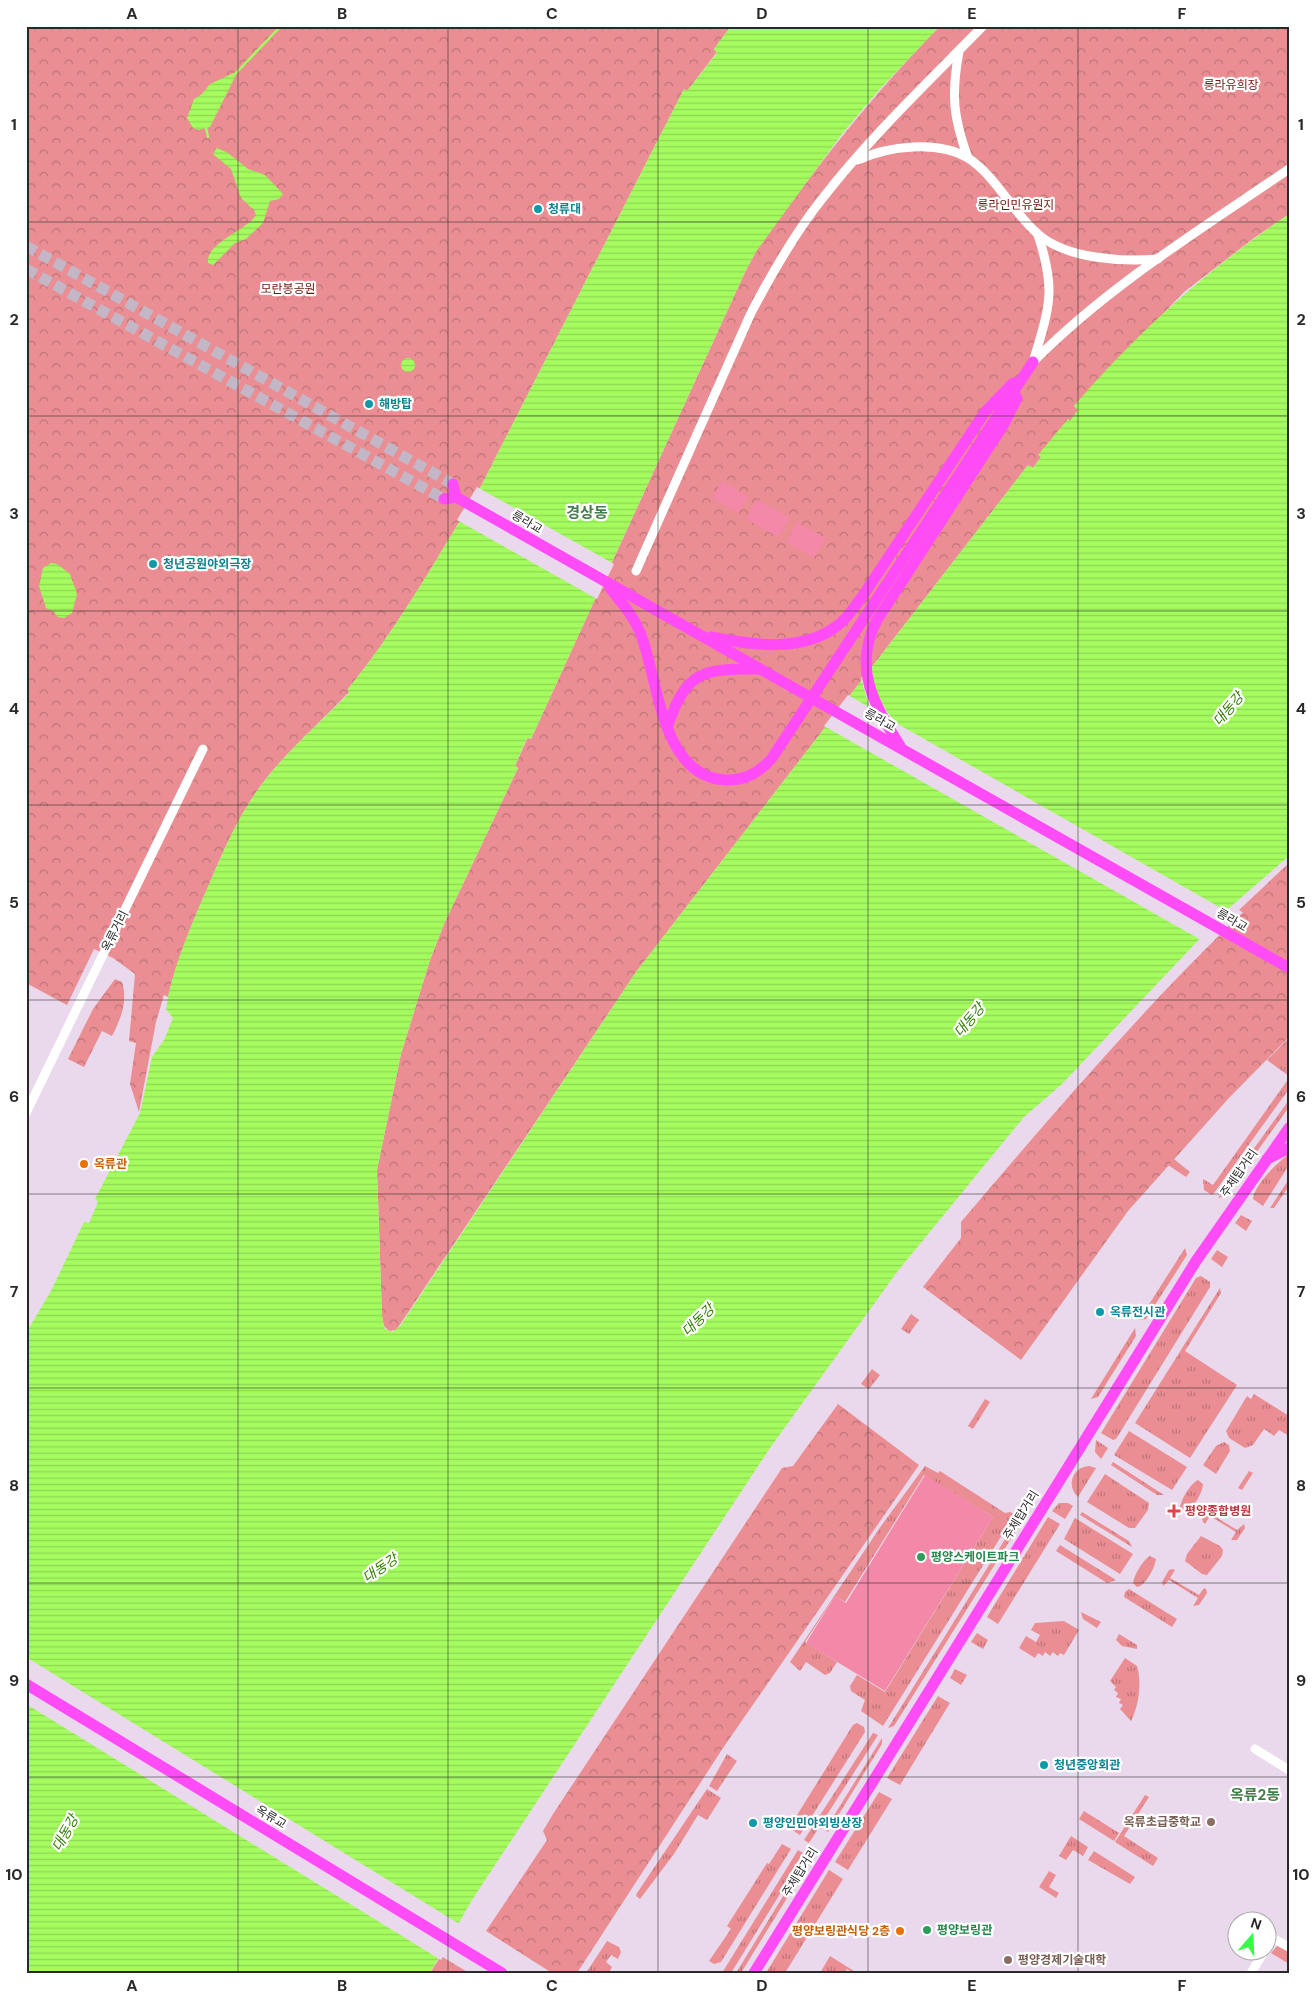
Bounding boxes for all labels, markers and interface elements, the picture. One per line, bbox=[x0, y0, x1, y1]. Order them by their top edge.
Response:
text: A bbox=[126, 3, 138, 24]
text: B bbox=[337, 3, 347, 24]
text: C bbox=[546, 3, 558, 24]
text: D bbox=[756, 3, 768, 24]
text: E bbox=[967, 3, 977, 24]
text: F bbox=[1178, 3, 1187, 24]
park label: 릉라유희장 bbox=[1203, 77, 1259, 93]
text: 1 bbox=[11, 114, 17, 135]
text: 1 bbox=[1298, 114, 1304, 135]
park label: 릉라인민유원지 bbox=[977, 197, 1055, 213]
place label: 청류대 bbox=[548, 201, 581, 217]
marker: 청류대 bbox=[532, 203, 544, 215]
park label: 모란봉공원 bbox=[260, 281, 316, 297]
text: 2 bbox=[9, 309, 19, 330]
text: 2 bbox=[1296, 309, 1306, 330]
place label: 해방탑 bbox=[379, 396, 412, 412]
marker: 해방탑 bbox=[363, 398, 375, 410]
text: 3 bbox=[9, 503, 19, 524]
district label: 경상동 bbox=[566, 503, 608, 523]
text: 3 bbox=[1296, 503, 1306, 524]
street label: 릉라교 bbox=[509, 507, 545, 537]
place label: 청년공원야외극장 bbox=[163, 556, 251, 572]
marker: 청년공원야외극장 bbox=[147, 558, 159, 570]
water label: 대동강 bbox=[1209, 687, 1249, 730]
text: 4 bbox=[9, 698, 19, 719]
text: 4 bbox=[1296, 698, 1306, 719]
street label: 릉라교 bbox=[862, 705, 898, 735]
text: 5 bbox=[9, 892, 19, 913]
text: 5 bbox=[1296, 892, 1306, 913]
street label: 릉라교 bbox=[1214, 905, 1250, 935]
street label: 옥류거리 bbox=[98, 908, 132, 954]
water label: 대동강 bbox=[950, 998, 990, 1041]
text: 6 bbox=[9, 1086, 19, 1107]
text: 6 bbox=[1296, 1086, 1306, 1107]
street label: 주체탑거리 bbox=[1217, 1146, 1261, 1200]
place label: 옥류관 bbox=[94, 1156, 127, 1172]
marker: 옥류관 bbox=[78, 1158, 90, 1170]
text: 7 bbox=[10, 1281, 19, 1302]
text: 7 bbox=[1297, 1281, 1306, 1302]
water label: 대동강 bbox=[678, 1299, 720, 1340]
place label: 옥류전시관 bbox=[1110, 1304, 1165, 1320]
marker: 옥류전시관 bbox=[1094, 1306, 1106, 1318]
text: 8 bbox=[9, 1475, 19, 1496]
text: 8 bbox=[1296, 1475, 1306, 1496]
street label: 주체탑거리 bbox=[1000, 1487, 1042, 1543]
place label: 평양종합병원 bbox=[1185, 1503, 1251, 1519]
marker: 평양종합병원 bbox=[1167, 1504, 1181, 1518]
water label: 대동강 bbox=[359, 1549, 403, 1586]
place label: 평양스케이트파크 bbox=[931, 1549, 1019, 1565]
marker: 평양스케이트파크 bbox=[915, 1551, 927, 1563]
text: 9 bbox=[9, 1670, 19, 1691]
text: 9 bbox=[1296, 1670, 1306, 1691]
place label: 청년중앙회관 bbox=[1054, 1757, 1120, 1773]
marker: 청년중앙회관 bbox=[1038, 1759, 1050, 1771]
district label: 옥류2동 bbox=[1230, 1785, 1280, 1805]
street label: 옥류교 bbox=[253, 1802, 289, 1832]
water label: 대동강 bbox=[48, 1810, 83, 1854]
place label: 옥류초급중학교 bbox=[1124, 1814, 1201, 1830]
place label: 평양인민야외빙상장 bbox=[763, 1815, 862, 1831]
marker: 옥류초급중학교 bbox=[1205, 1816, 1217, 1828]
marker: 평양인민야외빙상장 bbox=[747, 1817, 759, 1829]
street label: 주체탑거리 bbox=[779, 1844, 821, 1900]
text: 10 bbox=[5, 1864, 23, 1885]
text: 10 bbox=[1292, 1864, 1310, 1885]
north arrow bbox=[1228, 1912, 1278, 1962]
text: N bbox=[1248, 1914, 1264, 1934]
place label: 평양보링관 bbox=[937, 1922, 992, 1938]
place label: 평양보링관식당 2층 bbox=[792, 1923, 890, 1939]
marker: 평양보링관 bbox=[921, 1924, 933, 1936]
marker: 평양보링관식당 2층 bbox=[894, 1925, 906, 1937]
place label: 평양경제기술대학 bbox=[1018, 1952, 1106, 1968]
marker: 평양경제기술대학 bbox=[1002, 1954, 1014, 1966]
text: A bbox=[126, 1975, 138, 1996]
text: B bbox=[337, 1975, 347, 1996]
text: C bbox=[546, 1975, 558, 1996]
text: D bbox=[756, 1975, 768, 1996]
text: E bbox=[967, 1975, 977, 1996]
text: F bbox=[1178, 1975, 1187, 1996]

